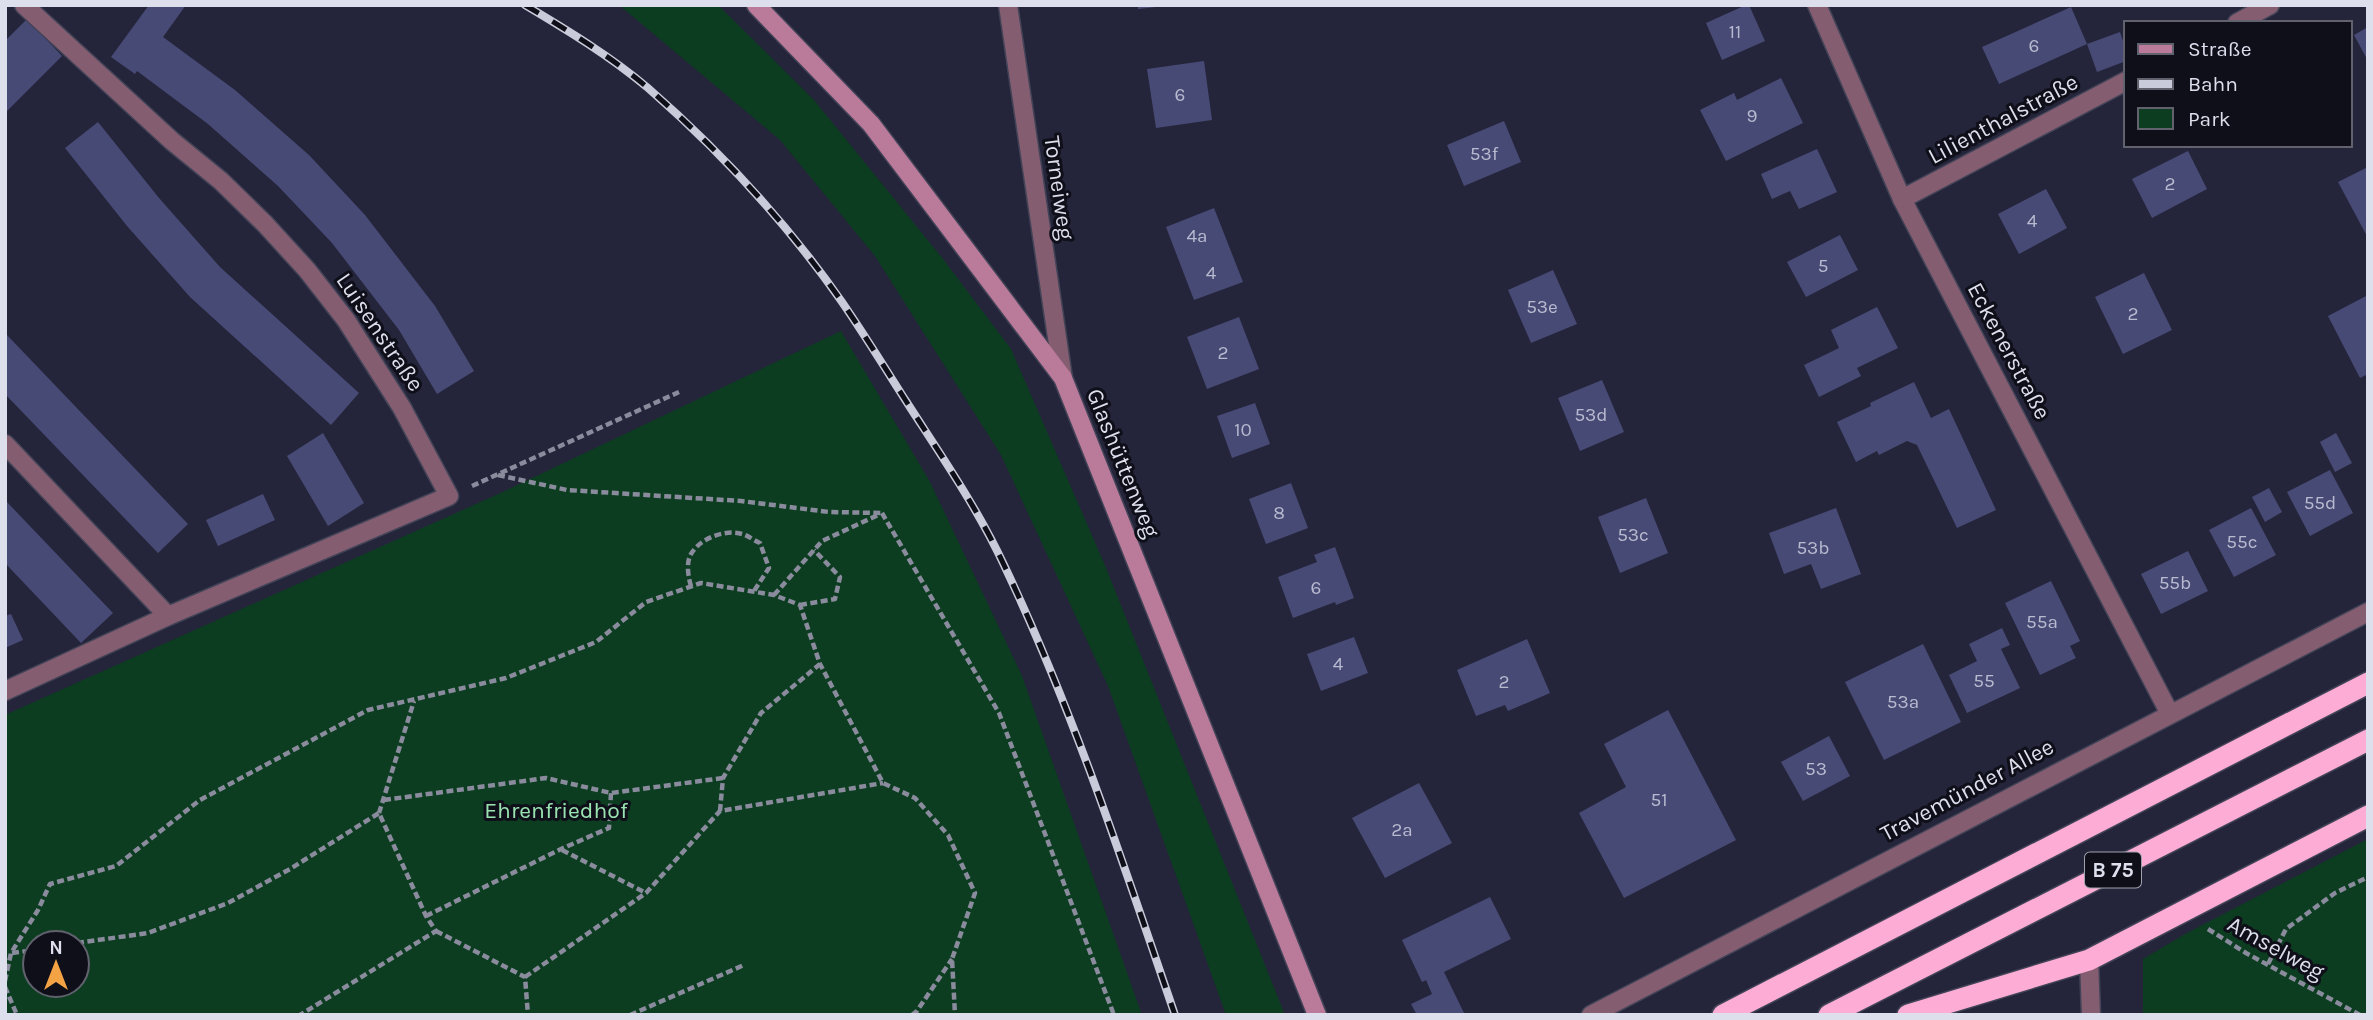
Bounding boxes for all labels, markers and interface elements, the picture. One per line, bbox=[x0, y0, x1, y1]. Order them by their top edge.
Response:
house number: 11 bbox=[1729, 21, 1741, 43]
legend bbox=[2124, 21, 2352, 147]
house number: 6 bbox=[2029, 35, 2039, 57]
text: Straße bbox=[2188, 37, 2251, 61]
street label: Lilienthalstraße bbox=[1923, 68, 2083, 170]
text: Bahn bbox=[2188, 72, 2238, 96]
house number: 6 bbox=[1175, 84, 1185, 106]
house number: 9 bbox=[1746, 105, 1758, 127]
text: Park bbox=[2188, 107, 2231, 131]
street label: Torneiweg bbox=[1038, 134, 1080, 242]
house number: 53f bbox=[1470, 143, 1499, 165]
house number: 2 bbox=[2164, 173, 2176, 195]
house number: 4 bbox=[2027, 210, 2038, 232]
house number: 4a bbox=[1186, 225, 1208, 247]
house number: 5 bbox=[1818, 255, 1828, 277]
house number: 4 bbox=[1206, 262, 1217, 284]
street label: Luisenstraße bbox=[331, 268, 429, 396]
street label: Eckenerstraße bbox=[1962, 278, 2056, 424]
house number: 53e bbox=[1526, 296, 1558, 318]
house number: 2 bbox=[2127, 303, 2139, 325]
house number: 2 bbox=[1217, 342, 1229, 364]
street label: Glashüttenweg bbox=[1081, 385, 1165, 541]
house number: 53d bbox=[1574, 404, 1608, 426]
house number: 10 bbox=[1234, 419, 1252, 441]
house number: 55d bbox=[2304, 492, 2336, 514]
house number: 8 bbox=[1273, 502, 1285, 524]
house number: 53c bbox=[1617, 524, 1649, 546]
house number: 55c bbox=[2226, 531, 2258, 553]
house number: 53b bbox=[1796, 537, 1830, 559]
house number: 55b bbox=[2159, 572, 2191, 594]
house number: 6 bbox=[1311, 577, 1321, 599]
house number: 55a bbox=[2026, 611, 2058, 633]
house number: 4 bbox=[1333, 653, 1344, 675]
house number: 55 bbox=[1973, 670, 1995, 692]
house number: 2 bbox=[1498, 671, 1510, 693]
house number: 53a bbox=[1887, 691, 1919, 713]
street label: Travemünder Allee bbox=[1876, 733, 2058, 847]
house number: 53 bbox=[1805, 758, 1827, 780]
house number: 51 bbox=[1650, 789, 1668, 811]
park label: Ehrenfriedhof bbox=[484, 797, 628, 824]
house number: 2a bbox=[1391, 819, 1413, 841]
road number: B 75 bbox=[2085, 852, 2141, 888]
street label: Amselweg bbox=[2223, 910, 2329, 986]
north arrow bbox=[21, 929, 91, 999]
text: N bbox=[49, 937, 63, 959]

